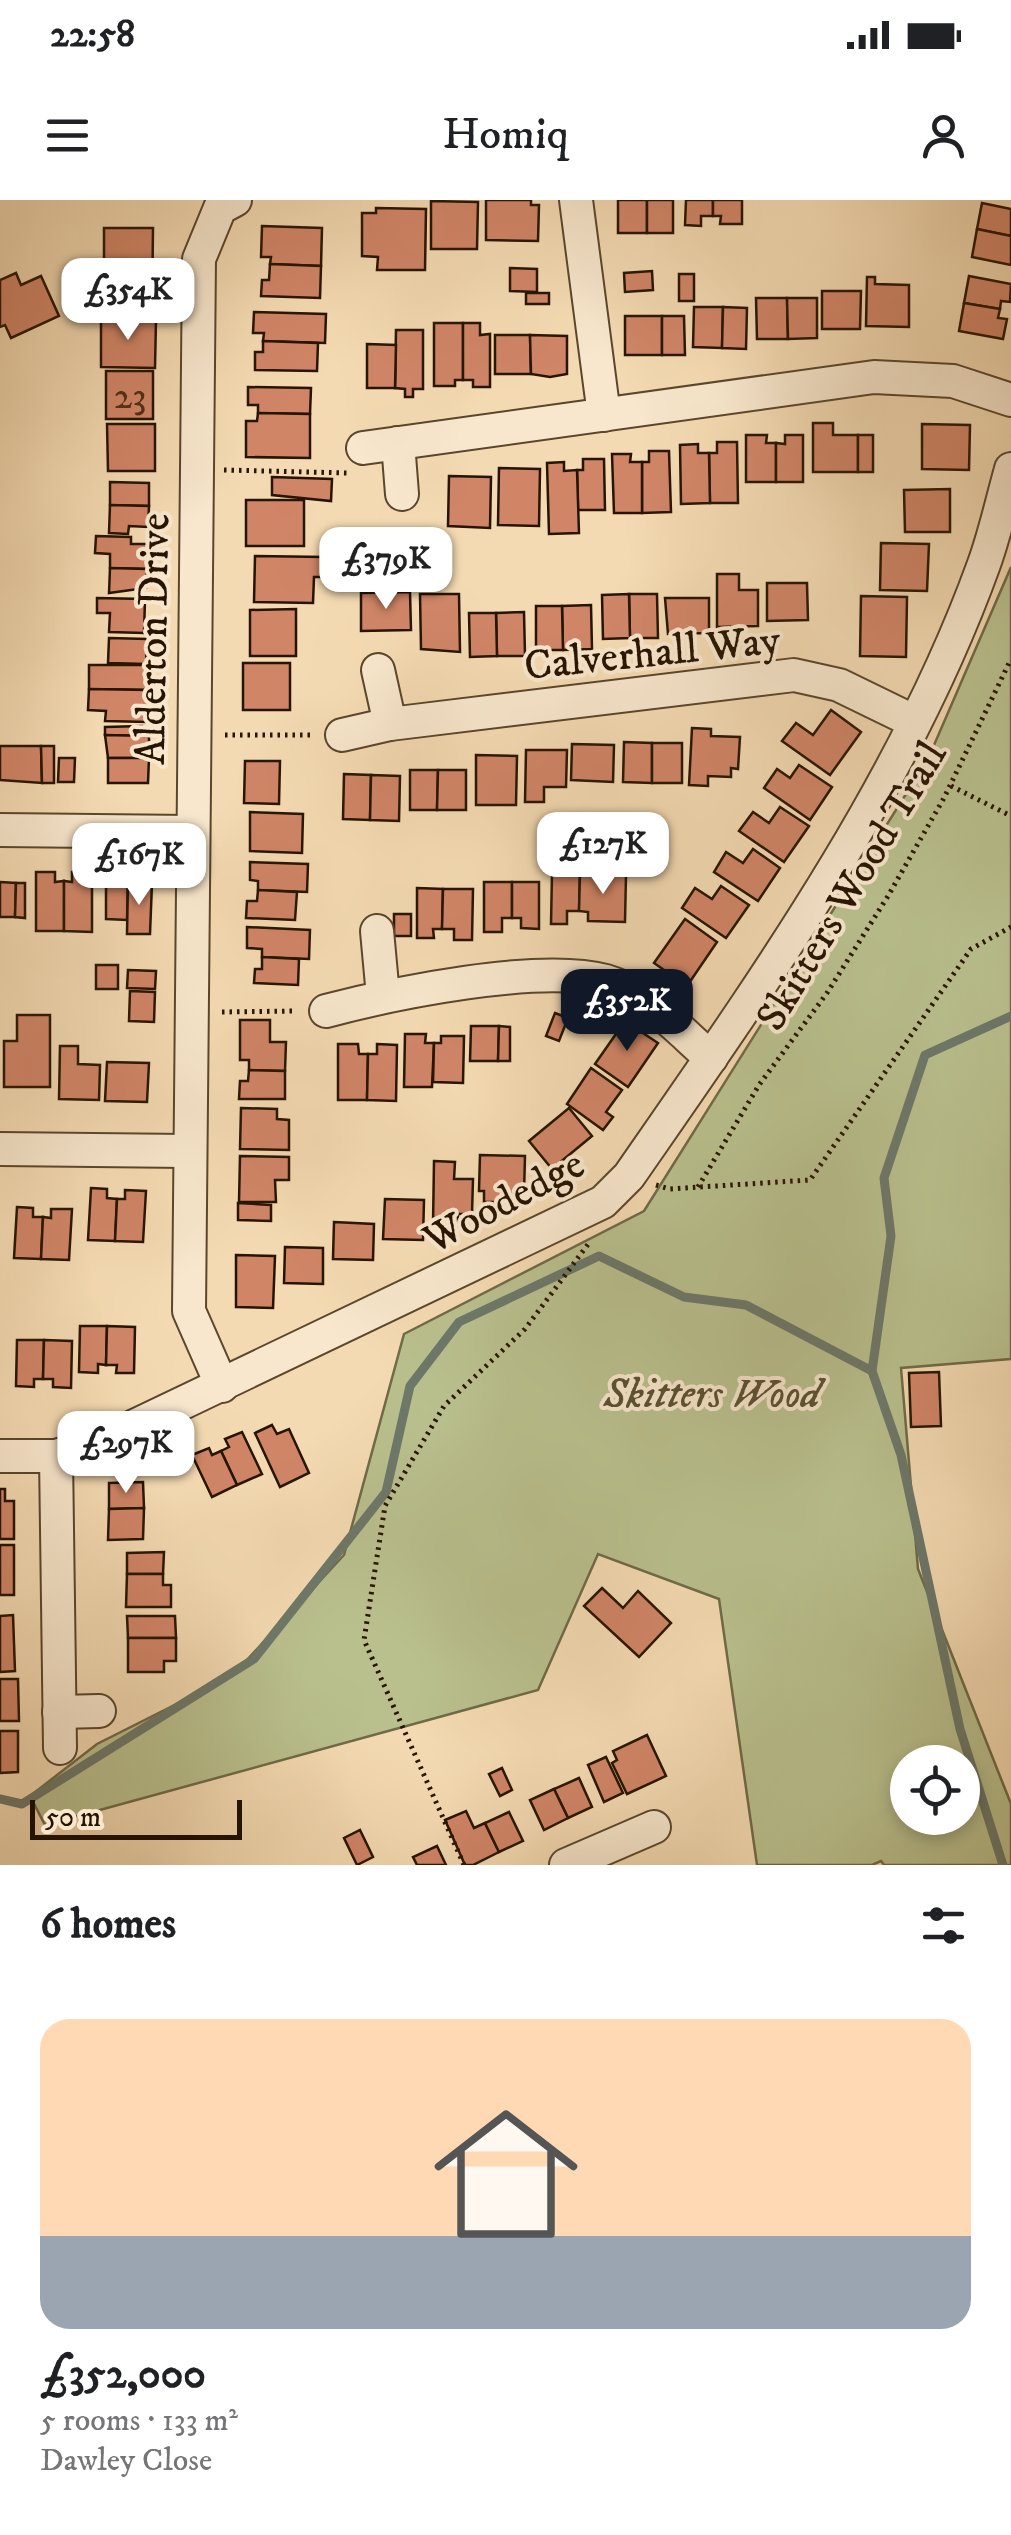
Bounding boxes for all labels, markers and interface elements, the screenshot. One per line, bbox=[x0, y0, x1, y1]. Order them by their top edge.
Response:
text: 22:58 bbox=[50, 11, 135, 59]
text: Homiq bbox=[442, 107, 569, 163]
icon: menu bbox=[40, 108, 95, 163]
icon: person bbox=[916, 108, 971, 163]
pin: £354K bbox=[58, 258, 198, 343]
text: £354K bbox=[83, 270, 173, 310]
house number: 23 bbox=[114, 373, 146, 421]
street label: Alderton Drive bbox=[126, 513, 182, 765]
pin: £379K bbox=[316, 527, 456, 612]
text: £379K bbox=[341, 539, 431, 579]
street label: Calverhall Way bbox=[522, 615, 784, 693]
street label: Skitters Wood Trail bbox=[746, 732, 960, 1041]
pin: £127K bbox=[533, 812, 673, 897]
pin: £167K bbox=[69, 823, 209, 908]
text: £127K bbox=[559, 824, 647, 864]
text: £167K bbox=[94, 835, 184, 875]
pin: £352K bbox=[557, 969, 697, 1054]
text: £352K bbox=[583, 981, 671, 1021]
street label: Woodedge bbox=[414, 1139, 594, 1267]
park label: Skitters Wood bbox=[602, 1369, 827, 1421]
pin: £297K bbox=[56, 1411, 196, 1496]
text: £297K bbox=[79, 1423, 173, 1463]
map controls bbox=[890, 1745, 980, 1835]
button: locate bbox=[890, 1745, 980, 1835]
scale bar bbox=[30, 1795, 242, 1840]
text: 50 m bbox=[45, 1800, 101, 1835]
icon: filters bbox=[916, 1898, 971, 1953]
text: 6 homes bbox=[40, 1899, 176, 1951]
icon: home bbox=[416, 2084, 596, 2264]
text: £352,000 bbox=[40, 2349, 206, 2401]
text: 5 rooms · 133 m² bbox=[40, 2401, 238, 2441]
text: Dawley Close bbox=[40, 2441, 212, 2481]

